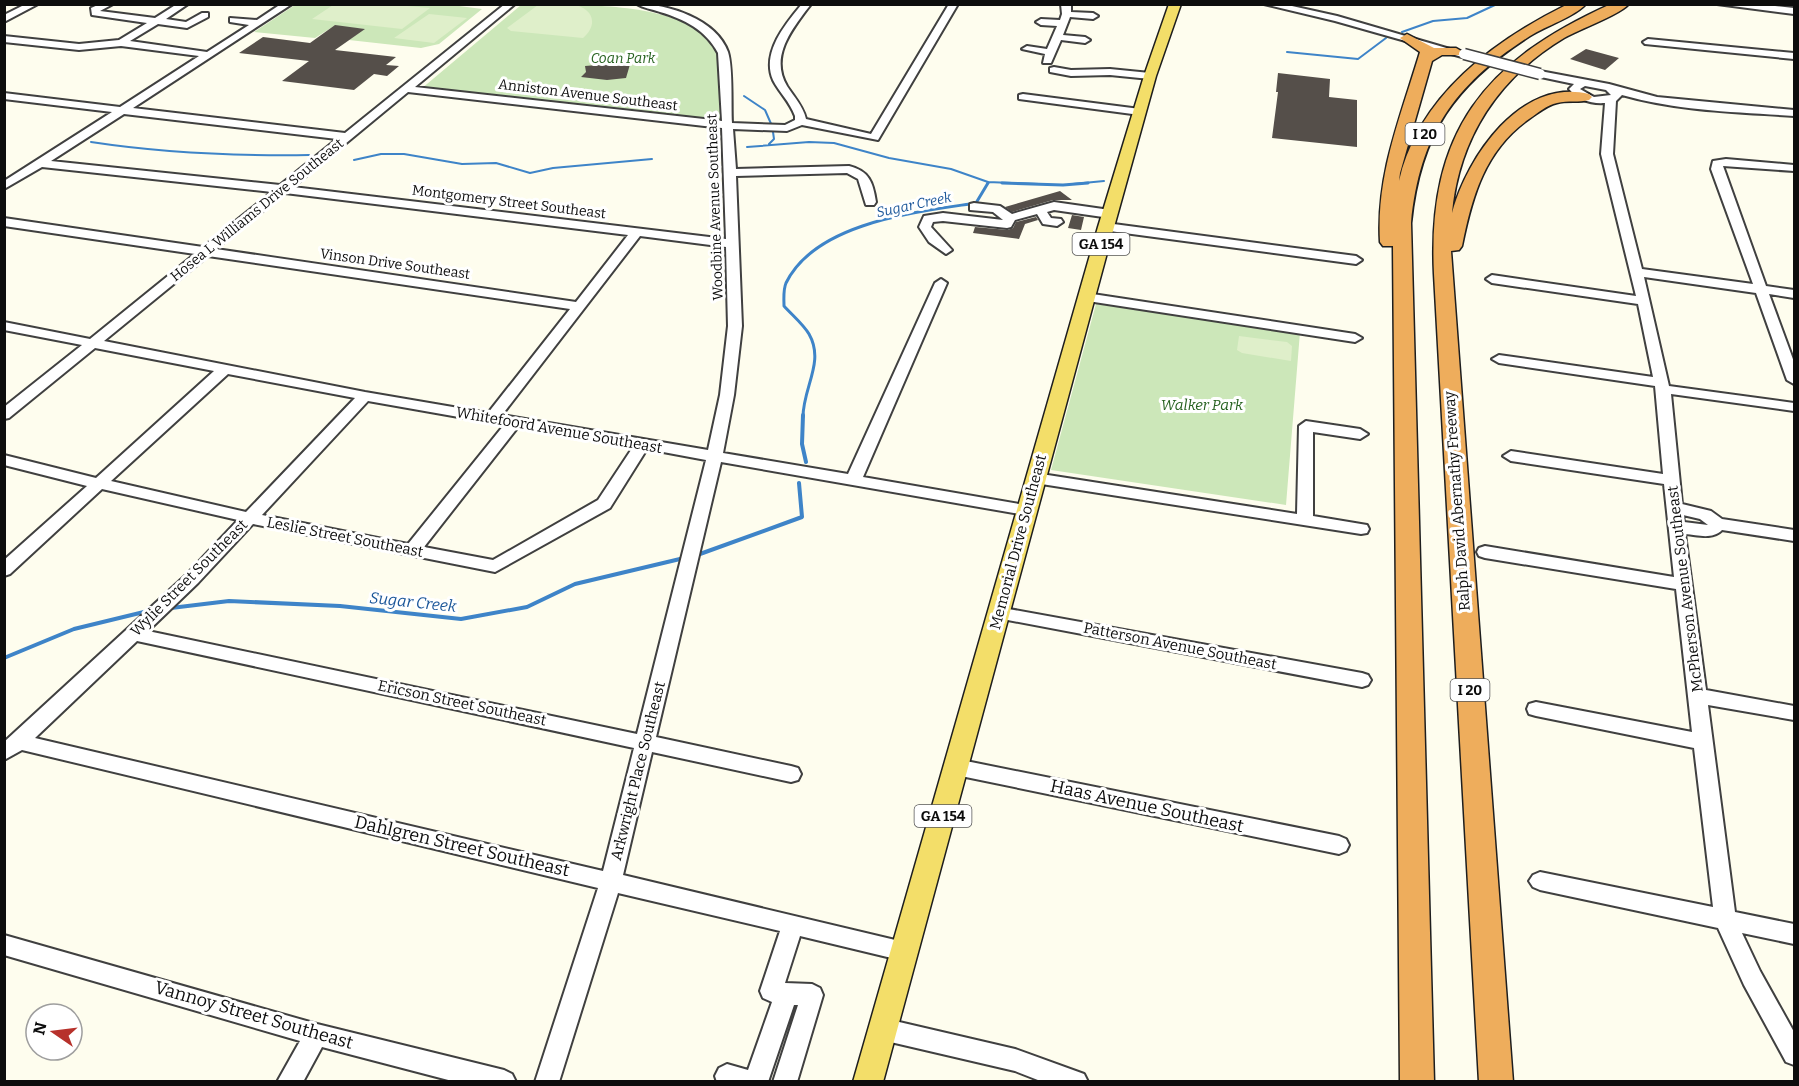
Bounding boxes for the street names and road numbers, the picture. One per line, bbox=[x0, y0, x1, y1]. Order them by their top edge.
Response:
street label: Anniston Avenue Southeast bbox=[497, 76, 679, 114]
street label: Woodbine Avenue Southeast bbox=[703, 113, 727, 301]
road number: I 20 bbox=[1406, 123, 1444, 145]
street label: Hosea L Williams Drive Southeast bbox=[167, 135, 347, 285]
street label: Montgomery Street Southeast bbox=[411, 182, 607, 222]
road number: GA 154 bbox=[1072, 233, 1130, 255]
street label: Vinson Drive Southeast bbox=[319, 245, 471, 283]
street label: Ralph David Abernathy Freeway bbox=[1440, 390, 1474, 612]
street label: Whitefoord Avenue Southeast bbox=[455, 403, 664, 457]
street label: Memorial Drive Southeast bbox=[986, 452, 1050, 632]
street label: McPherson Avenue Southeast bbox=[1663, 484, 1707, 693]
street label: Leslie Street Southeast bbox=[265, 513, 425, 561]
street label: Wylie Street Southeast bbox=[127, 515, 252, 640]
street label: Patterson Avenue Southeast bbox=[1082, 618, 1279, 674]
street label: Ericson Street Southeast bbox=[376, 676, 548, 730]
street label: Arkwright Place Southeast bbox=[607, 679, 669, 862]
road number: I 20 bbox=[1450, 679, 1490, 701]
street label: Haas Avenue Southeast bbox=[1048, 775, 1246, 837]
road number: GA 154 bbox=[914, 805, 972, 827]
street label: Dahlgren Street Southeast bbox=[352, 811, 572, 882]
street label: Vannoy Street Southeast bbox=[152, 976, 356, 1054]

